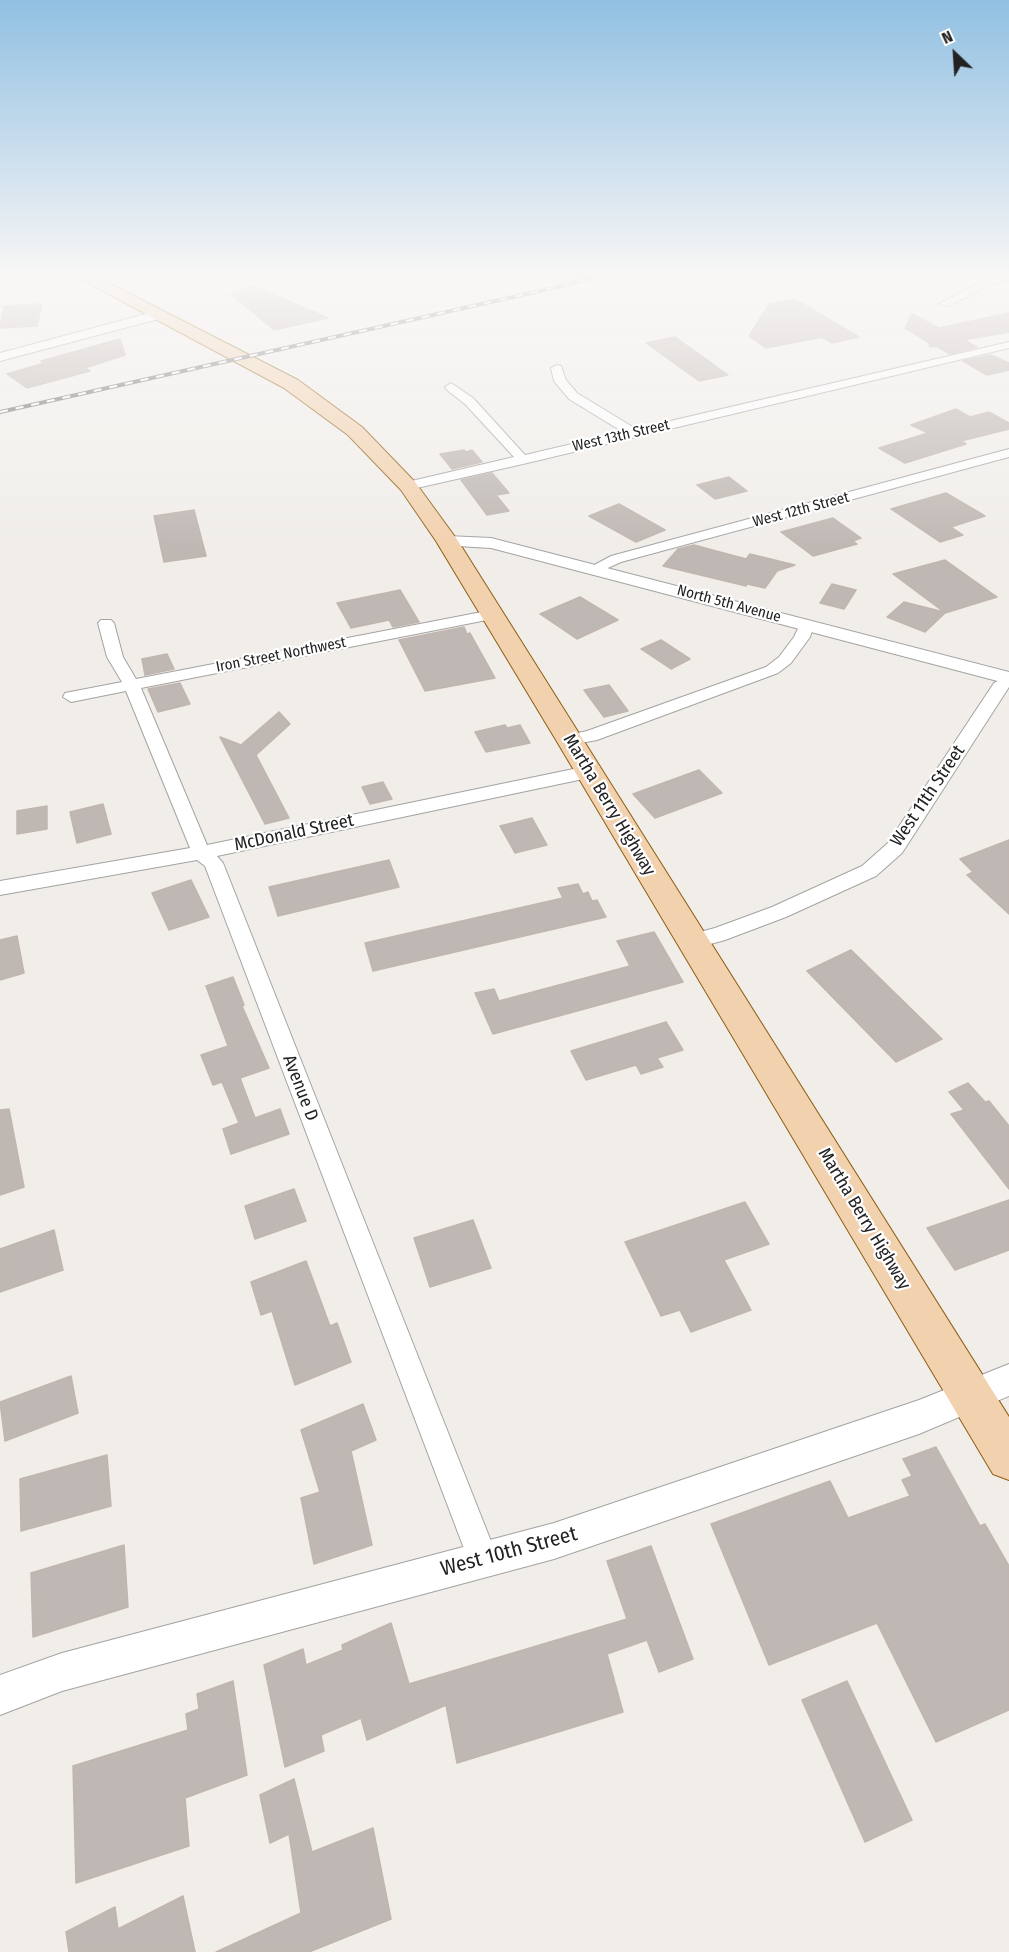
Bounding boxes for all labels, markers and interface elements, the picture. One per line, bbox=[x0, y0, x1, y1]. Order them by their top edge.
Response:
north arrow bbox=[925, 24, 985, 84]
text: N bbox=[939, 27, 956, 48]
street label: West 13th Street bbox=[571, 416, 671, 456]
street label: West 12th Street bbox=[751, 488, 851, 532]
street label: North 5th Avenue bbox=[675, 581, 783, 627]
street label: Iron Street Northwest bbox=[214, 634, 348, 676]
street label: Martha Berry Highway bbox=[558, 730, 660, 880]
street label: West 11th Street bbox=[886, 741, 970, 851]
street label: McDonald Street bbox=[232, 810, 356, 856]
street label: Avenue D bbox=[278, 1052, 322, 1124]
street label: Martha Berry Highway bbox=[813, 1144, 915, 1294]
street label: West 10th Street bbox=[438, 1522, 580, 1582]

